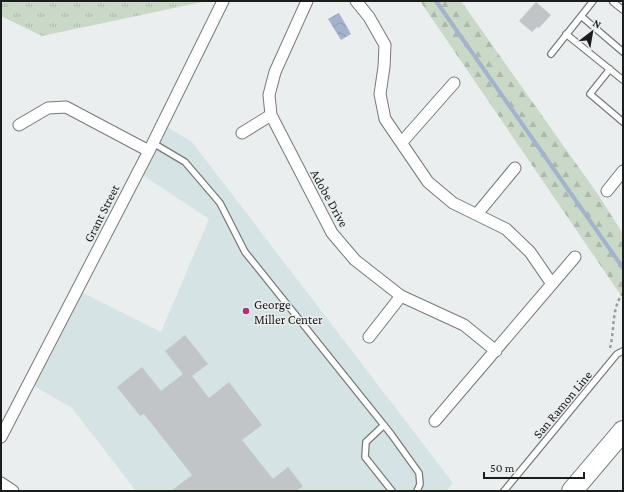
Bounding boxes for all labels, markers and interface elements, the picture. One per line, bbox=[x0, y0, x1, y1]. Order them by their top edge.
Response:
north arrow bbox=[572, 12, 612, 52]
text: N bbox=[591, 16, 604, 31]
street label: Adobe Drive bbox=[308, 167, 352, 230]
street label: Grant Street bbox=[81, 181, 123, 245]
place label: George Miller Center bbox=[254, 297, 323, 327]
marker: George Miller Center bbox=[241, 306, 251, 316]
street label: San Ramon Line bbox=[530, 367, 595, 441]
scale bar bbox=[484, 454, 584, 480]
text: 50 m bbox=[490, 461, 515, 475]

